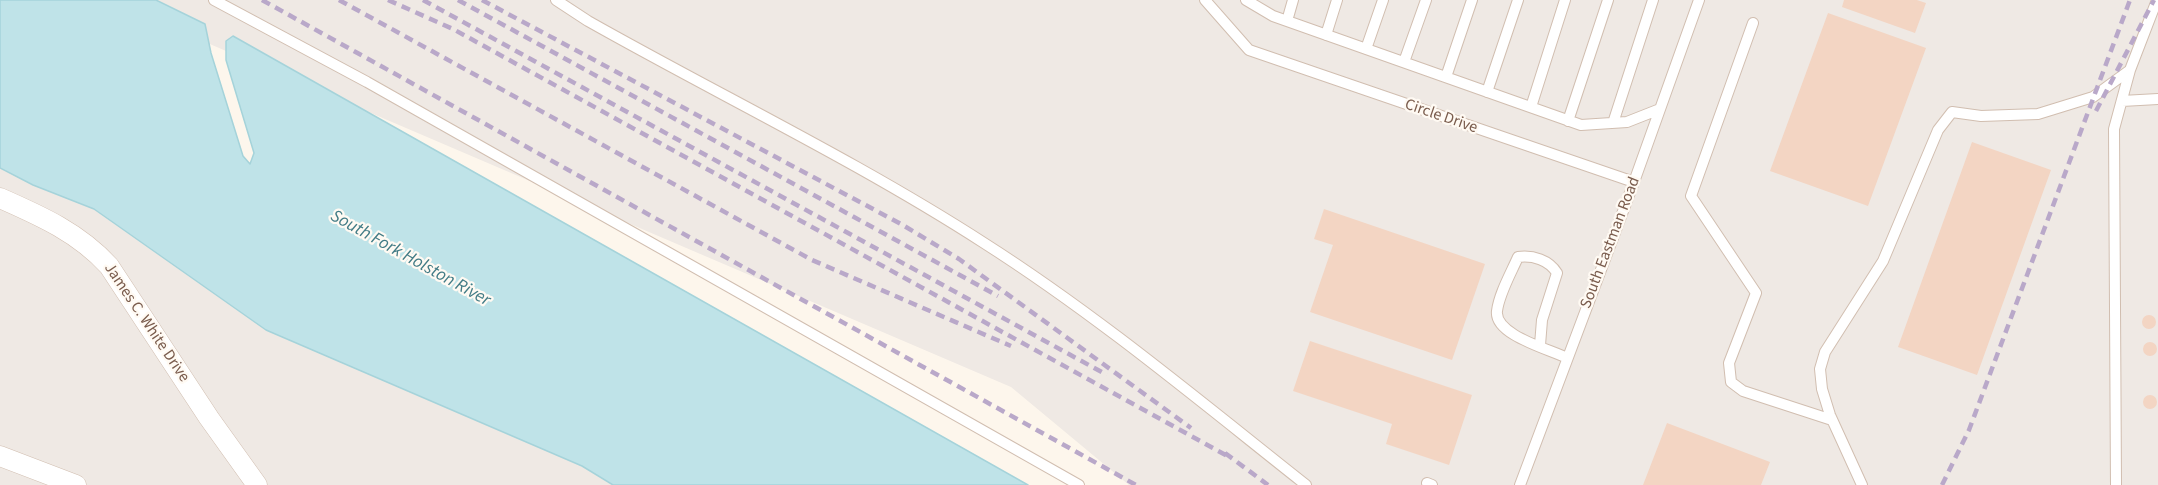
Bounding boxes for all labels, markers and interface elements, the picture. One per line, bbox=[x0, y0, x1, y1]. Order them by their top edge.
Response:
street label: Circle Drive bbox=[1402, 96, 1480, 138]
street label: South Eastman Road bbox=[1577, 175, 1645, 311]
water label: South Fork Holston River bbox=[326, 206, 494, 312]
street label: James C. White Drive bbox=[99, 260, 193, 386]

